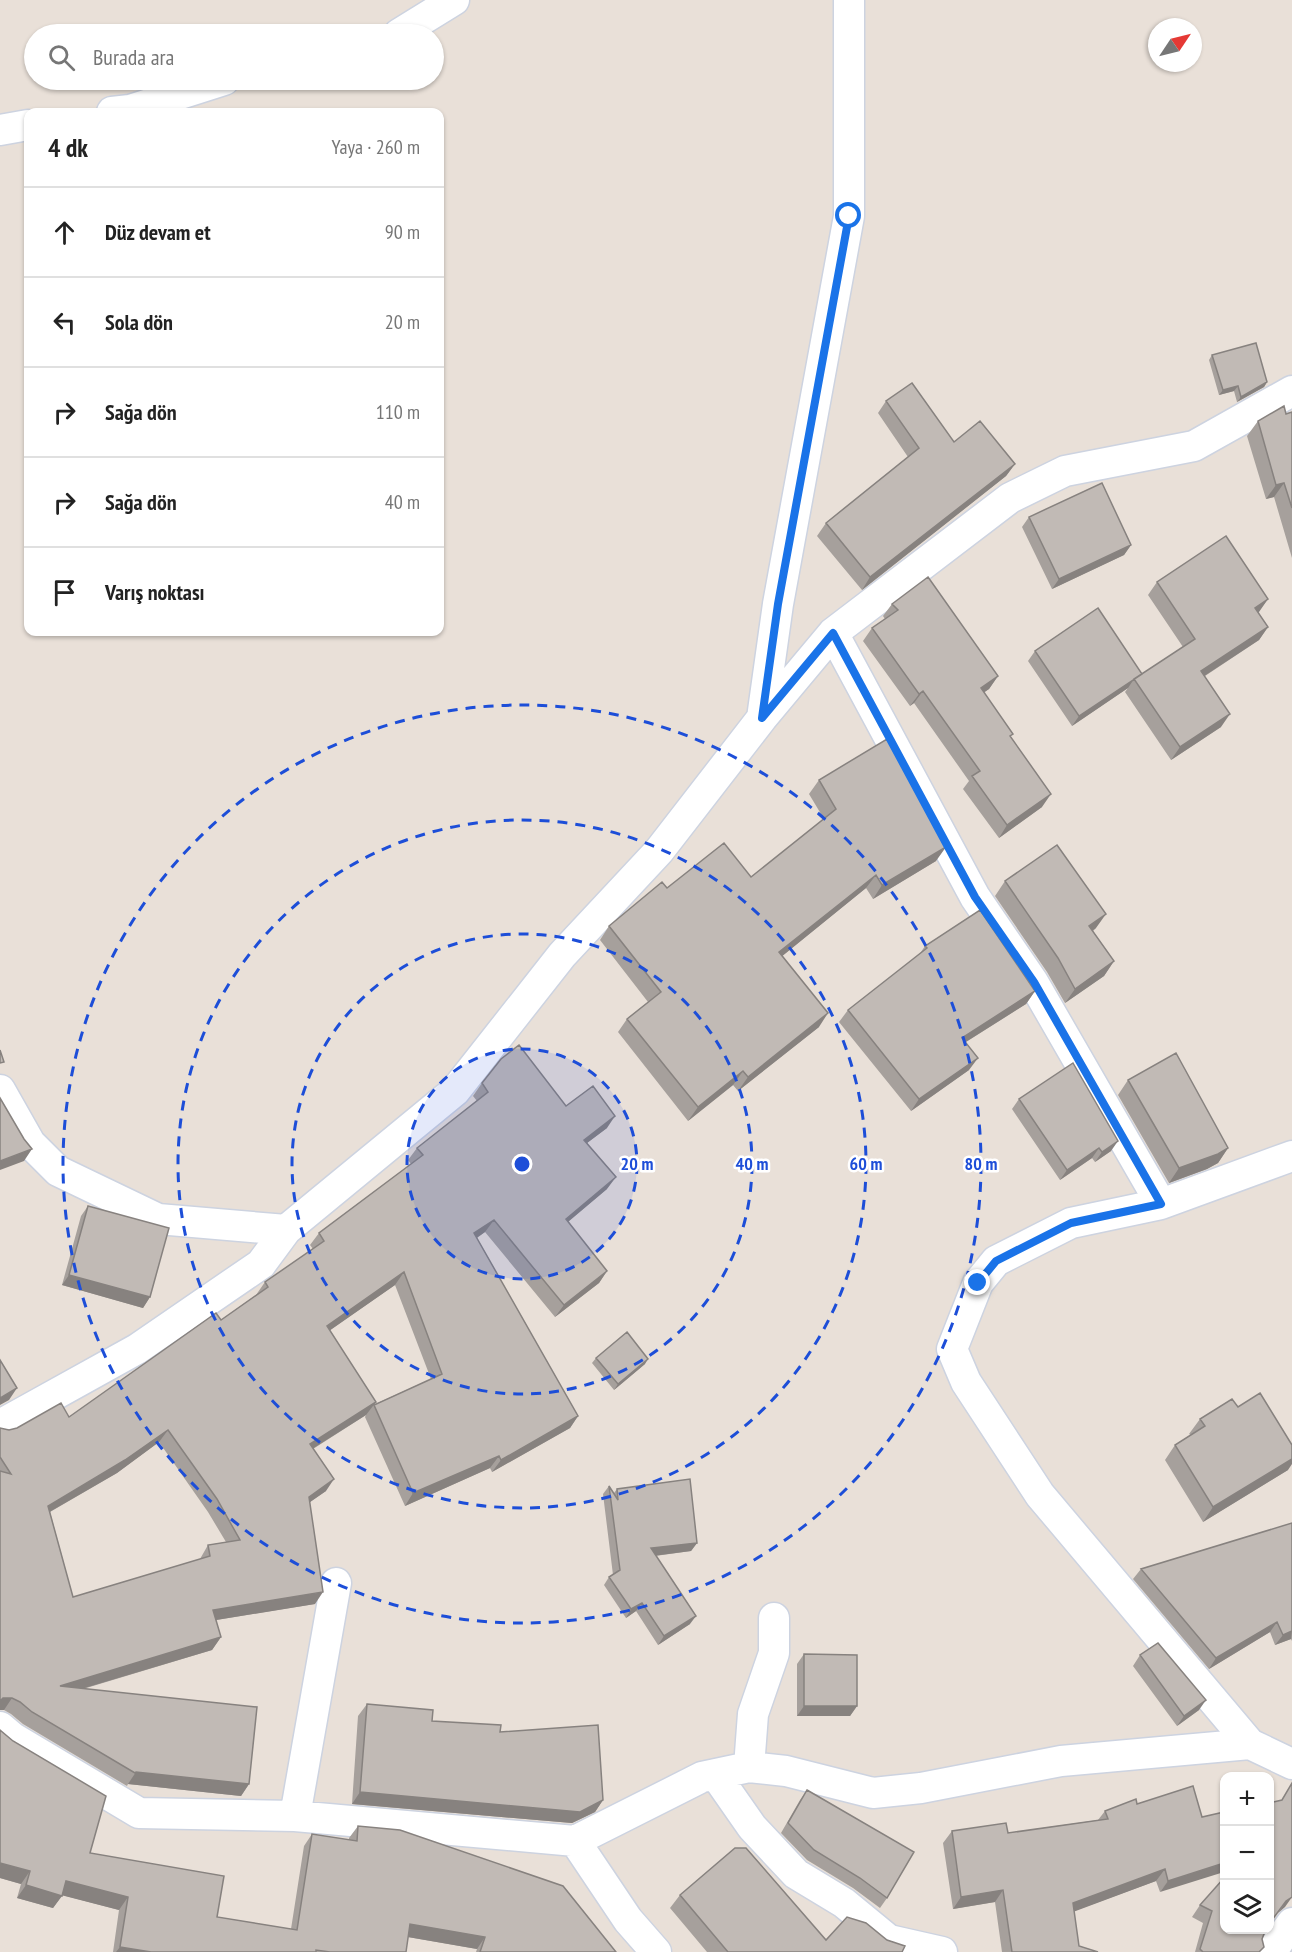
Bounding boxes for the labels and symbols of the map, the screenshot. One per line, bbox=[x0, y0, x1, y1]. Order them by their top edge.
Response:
north arrow bbox=[1148, 18, 1202, 72]
route start bbox=[835, 202, 861, 228]
text: 20 m bbox=[621, 1152, 653, 1175]
text: 40 m bbox=[736, 1152, 768, 1175]
text: 60 m bbox=[850, 1152, 882, 1175]
text: 80 m bbox=[965, 1152, 997, 1175]
centre of rings bbox=[512, 1154, 532, 1174]
route end bbox=[964, 1269, 990, 1295]

